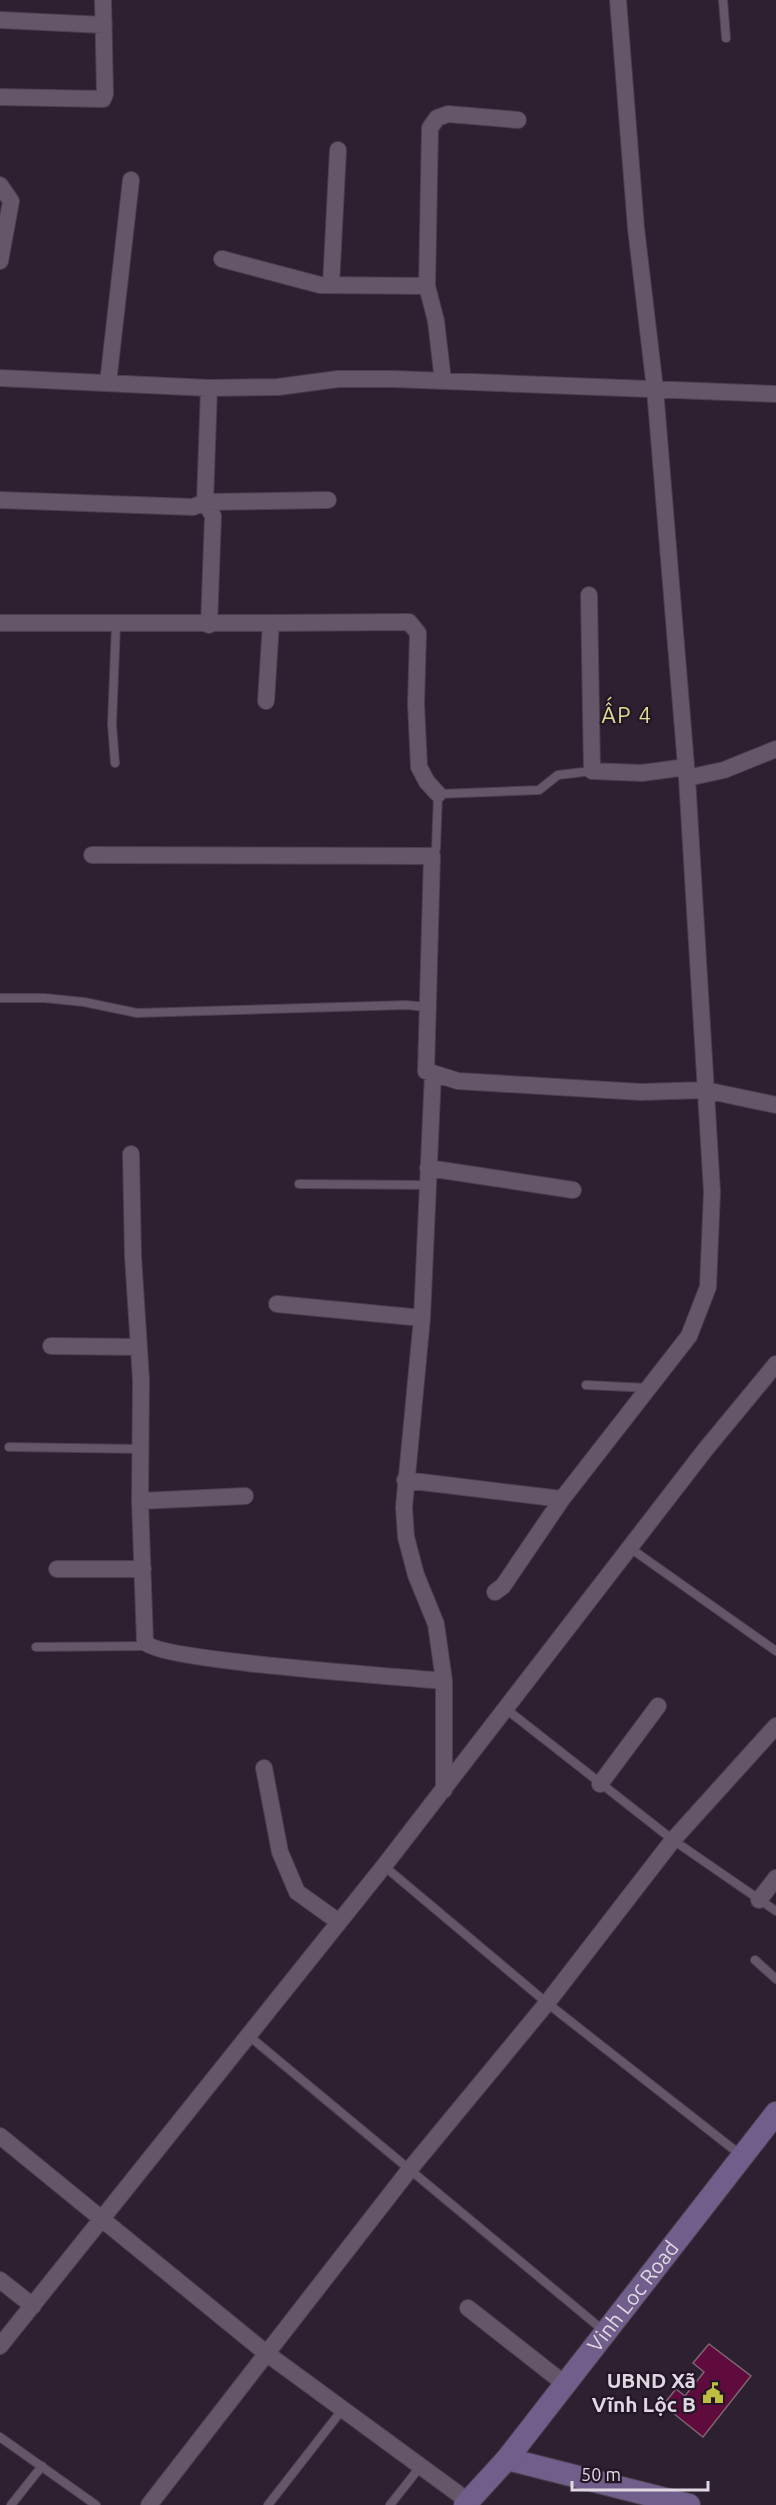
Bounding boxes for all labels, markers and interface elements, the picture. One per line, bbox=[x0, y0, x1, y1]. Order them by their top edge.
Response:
district label: ẤP 4 bbox=[602, 696, 652, 727]
street label: Vinh Loc Road bbox=[582, 2236, 683, 2356]
place label: UBND Xã Vĩnh Lộc B bbox=[592, 2368, 696, 2416]
public building icon: UBND Xã Vĩnh Lộc B bbox=[701, 2381, 725, 2405]
scale bar bbox=[572, 2454, 708, 2492]
text: 50 m bbox=[581, 2464, 621, 2484]

